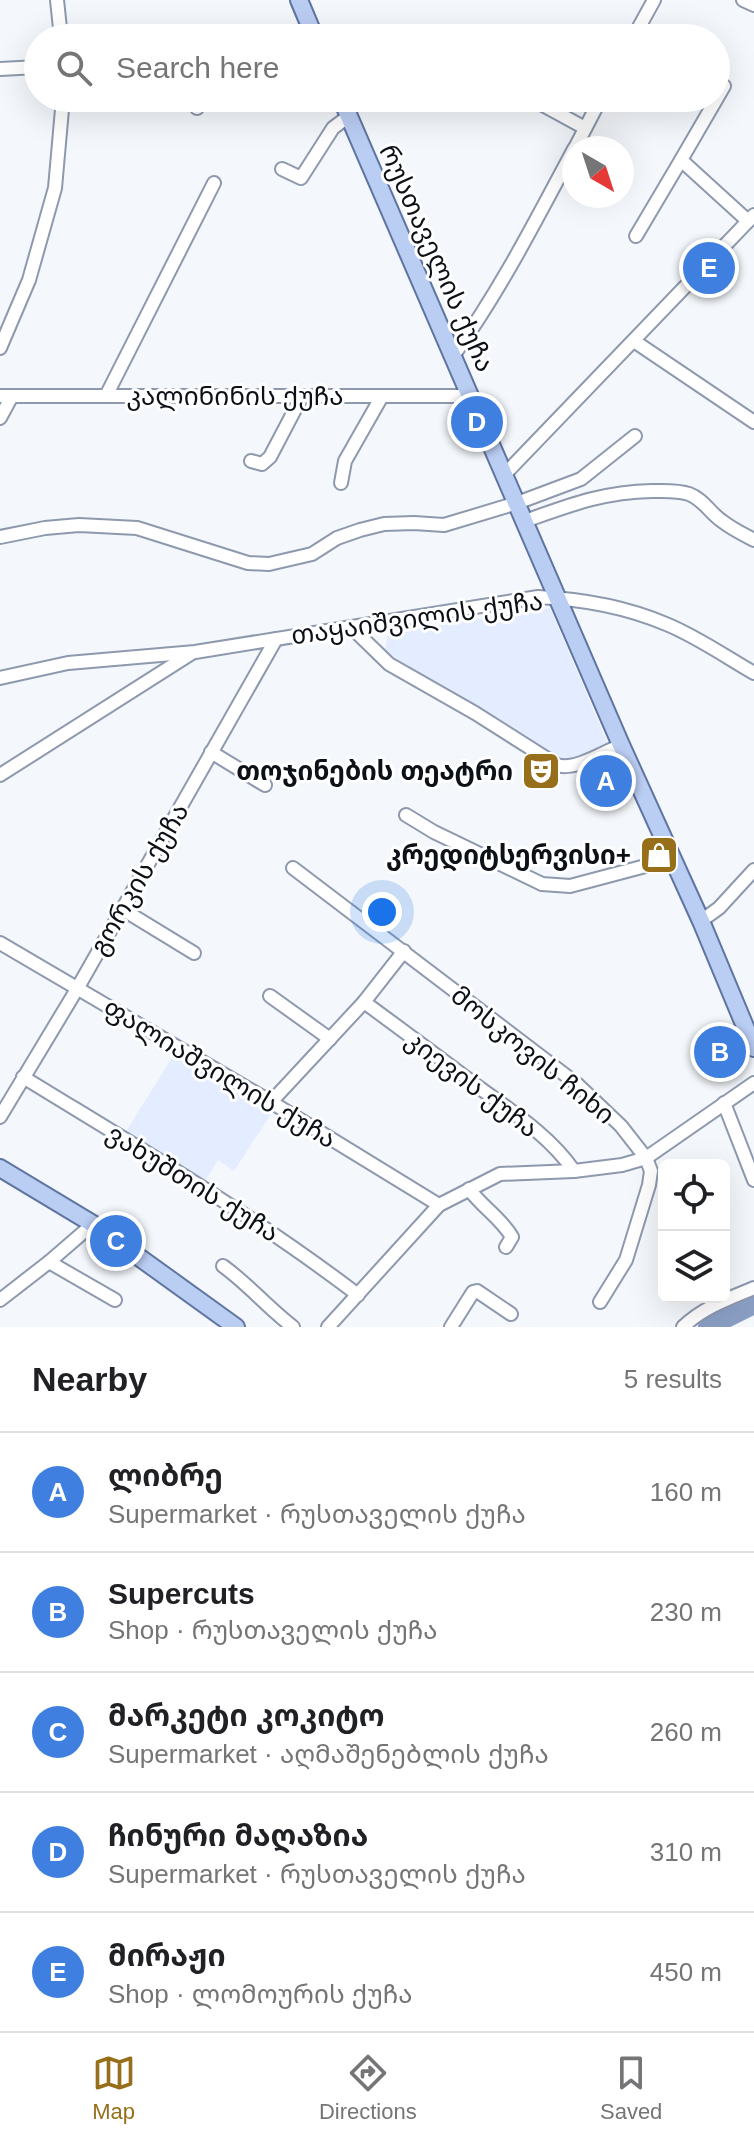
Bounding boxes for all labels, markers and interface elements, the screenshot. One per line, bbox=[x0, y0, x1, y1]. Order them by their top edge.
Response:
search box bbox=[24, 24, 730, 112]
icon: search bbox=[52, 46, 96, 90]
text: Search here bbox=[116, 51, 279, 84]
north arrow bbox=[562, 136, 634, 208]
street label: რუსთაველის ქუჩა bbox=[372, 140, 501, 377]
pin: E bbox=[683, 238, 735, 298]
street label: კალინინის ქუჩა bbox=[126, 381, 344, 412]
pin: D bbox=[451, 392, 503, 452]
street label: თაყაიშვილის ქუჩა bbox=[289, 585, 545, 652]
theatre icon: თოჯინების თეატრი bbox=[520, 750, 562, 792]
pin: A bbox=[580, 751, 632, 811]
place label: თოჯინების თეატრი bbox=[236, 756, 513, 787]
street label: გორკის ქუჩა bbox=[83, 798, 195, 960]
shop icon: კრედიტსერვისი+ bbox=[638, 834, 680, 876]
place label: კრედიტსერვისი+ bbox=[386, 840, 631, 872]
your location bbox=[362, 892, 402, 932]
street label: მოსკოვის ჩიხი bbox=[445, 980, 621, 1130]
street label: ფალიაშვილის ქუჩა bbox=[98, 992, 342, 1155]
pin: B bbox=[694, 1022, 746, 1082]
street label: კიევის ქუჩა bbox=[400, 1024, 544, 1144]
street label: ვახუშთის ქუჩა bbox=[101, 1118, 285, 1248]
map controls bbox=[658, 1159, 730, 1303]
button: locate bbox=[658, 1159, 730, 1231]
pin: C bbox=[90, 1211, 142, 1271]
button: layers bbox=[658, 1231, 730, 1303]
text: Nearby bbox=[32, 1360, 147, 1398]
text: 5 results bbox=[624, 1364, 722, 1394]
text: ლიბრე bbox=[108, 1459, 223, 1492]
text: A bbox=[49, 1477, 67, 1507]
text: 160 m bbox=[650, 1477, 722, 1507]
text: Supermarket · რუსთაველის ქუჩა bbox=[108, 1499, 526, 1529]
text: Supercuts bbox=[108, 1577, 255, 1610]
text: B bbox=[49, 1597, 67, 1627]
text: 230 m bbox=[650, 1597, 722, 1627]
text: Shop · რუსთაველის ქუჩა bbox=[108, 1615, 438, 1645]
text: მარკეტი კოკიტო bbox=[108, 1699, 385, 1732]
text: C bbox=[49, 1717, 67, 1747]
text: 260 m bbox=[650, 1717, 722, 1747]
text: Supermarket · აღმაშენებლის ქუჩა bbox=[108, 1739, 549, 1769]
text: ჩინური მაღაზია bbox=[108, 1819, 368, 1852]
text: D bbox=[49, 1837, 67, 1867]
text: 310 m bbox=[650, 1837, 722, 1867]
text: Supermarket · რუსთაველის ქუჩა bbox=[108, 1859, 526, 1889]
text: მირაჟი bbox=[108, 1939, 226, 1972]
text: E bbox=[49, 1957, 67, 1987]
text: 450 m bbox=[650, 1957, 722, 1987]
text: Shop · ლომოურის ქუჩა bbox=[108, 1979, 413, 2009]
tab: Map bbox=[92, 2051, 136, 2125]
tab: Directions bbox=[319, 2051, 417, 2125]
tab: Saved bbox=[600, 2051, 662, 2125]

